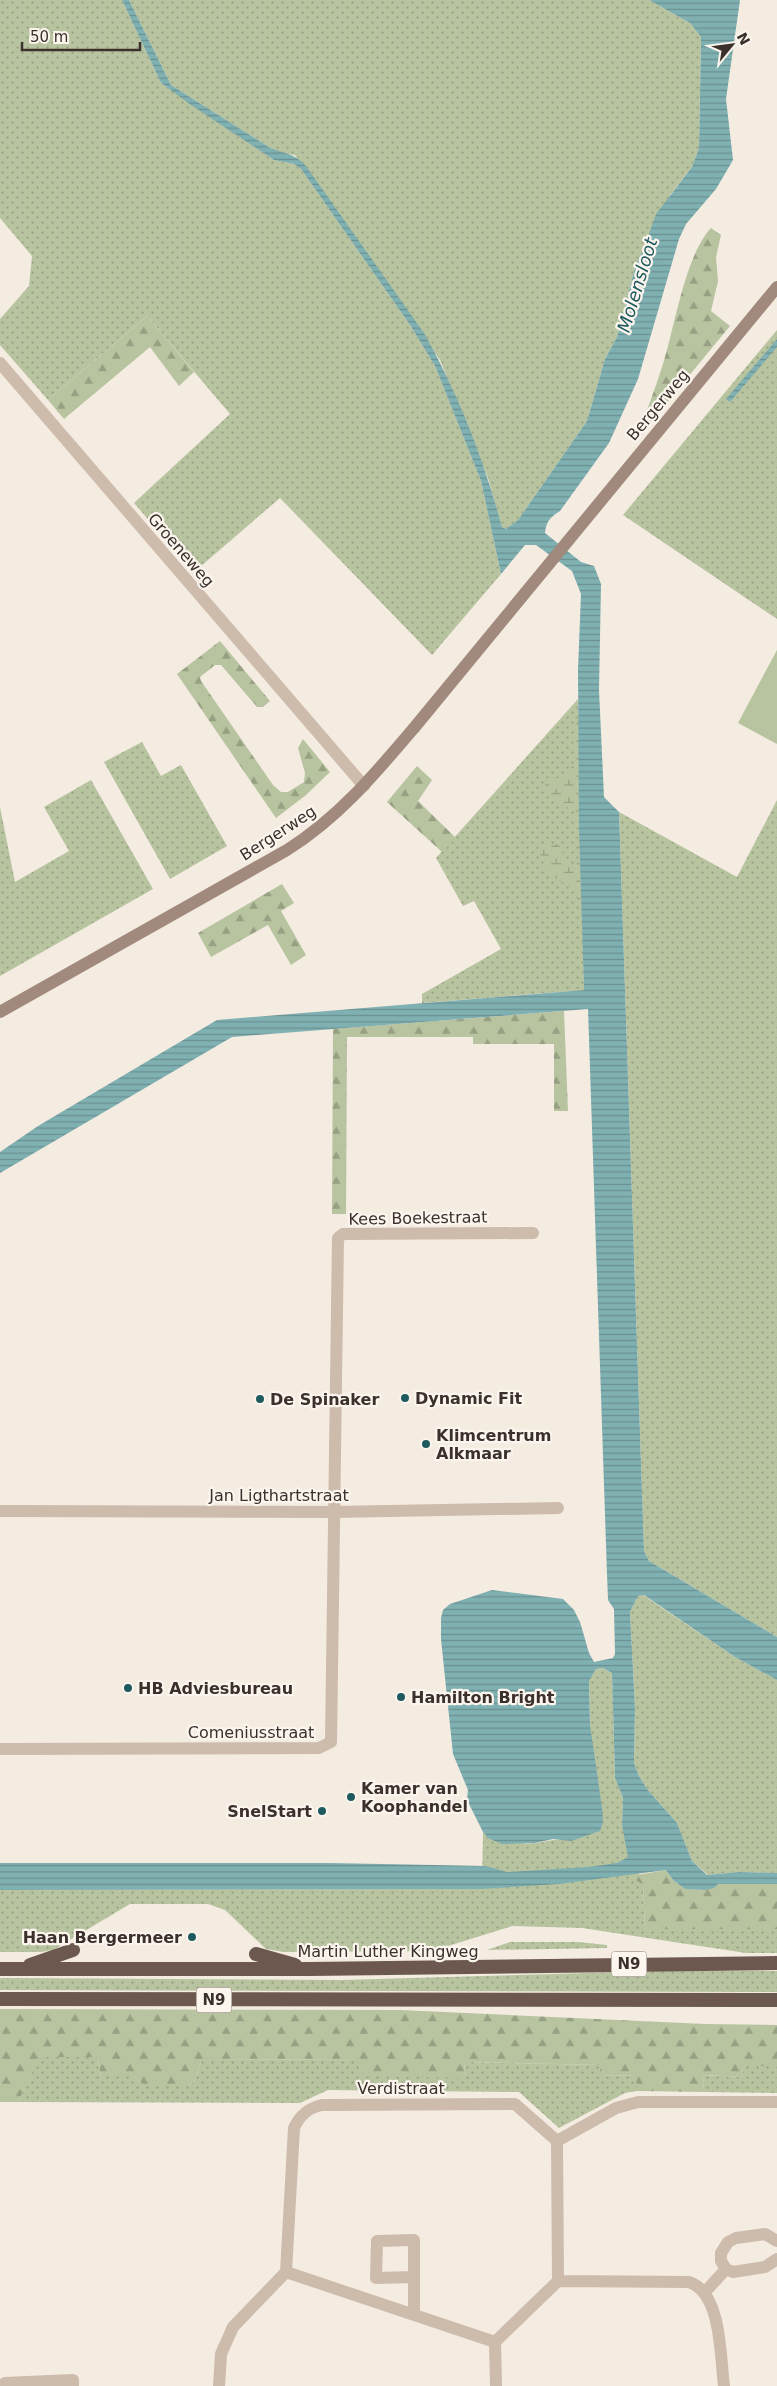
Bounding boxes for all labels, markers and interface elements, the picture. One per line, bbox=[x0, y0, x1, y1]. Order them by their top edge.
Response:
scale bar bbox=[22, 20, 140, 52]
north arrow bbox=[707, 20, 757, 70]
text: 50 m bbox=[30, 28, 68, 46]
text: N bbox=[734, 30, 753, 48]
water label: Molensloot bbox=[613, 234, 662, 335]
street label: Bergerweg bbox=[623, 366, 693, 444]
street label: Groeneweg bbox=[144, 509, 218, 591]
street label: Bergerweg bbox=[236, 801, 320, 865]
street label: Kees Boekestraat bbox=[348, 1207, 488, 1229]
place label: Dynamic Fit bbox=[415, 1389, 523, 1408]
place label: De Spinaker bbox=[270, 1390, 379, 1409]
marker: Dynamic Fit bbox=[399, 1392, 411, 1404]
marker: De Spinaker bbox=[254, 1393, 266, 1405]
place label: Klimcentrum Alkmaar bbox=[436, 1426, 551, 1463]
marker: Klimcentrum Alkmaar bbox=[420, 1438, 432, 1450]
street label: Jan Ligthartstraat bbox=[208, 1486, 349, 1505]
place label: HB Adviesbureau bbox=[138, 1679, 293, 1698]
marker: HB Adviesbureau bbox=[122, 1682, 134, 1694]
place label: Hamilton Bright bbox=[411, 1688, 555, 1707]
marker: Hamilton Bright bbox=[395, 1691, 407, 1703]
street label: Comeniusstraat bbox=[188, 1723, 314, 1742]
place label: Kamer van Koophandel bbox=[361, 1779, 468, 1816]
marker: Kamer van Koophandel bbox=[345, 1791, 357, 1803]
place label: SnelStart bbox=[227, 1802, 312, 1821]
marker: SnelStart bbox=[316, 1805, 328, 1817]
place label: Haan Bergermeer bbox=[23, 1928, 182, 1947]
marker: Haan Bergermeer bbox=[186, 1931, 198, 1943]
street label: Martin Luther Kingweg bbox=[297, 1942, 479, 1961]
road number: N9 bbox=[612, 1952, 646, 1976]
road number: N9 bbox=[196, 1988, 232, 2012]
street label: Verdistraat bbox=[357, 2079, 445, 2098]

